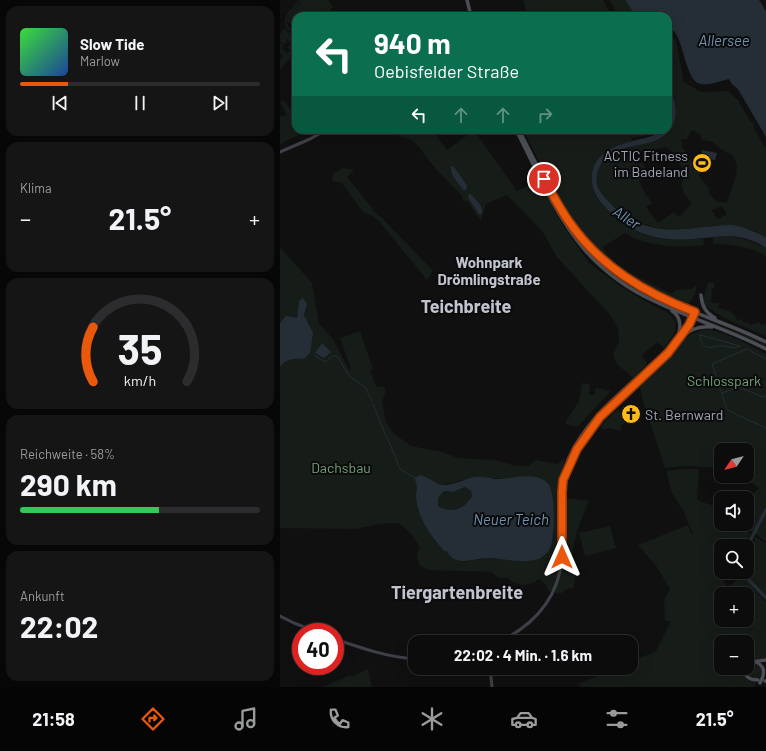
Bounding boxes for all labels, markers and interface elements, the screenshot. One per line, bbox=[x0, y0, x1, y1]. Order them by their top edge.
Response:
text: 940 m bbox=[374, 26, 451, 60]
icon: left bbox=[308, 28, 360, 80]
water label: Allersee bbox=[698, 31, 750, 49]
text: Slow Tide bbox=[80, 35, 144, 53]
text: Marlow bbox=[80, 53, 120, 69]
text: Oebisfelder Straße bbox=[374, 60, 519, 82]
icon: previous bbox=[49, 92, 71, 114]
icon: pause bbox=[129, 92, 151, 114]
icon: next bbox=[209, 92, 231, 114]
icon: left bbox=[408, 104, 430, 126]
icon: ahead bbox=[450, 104, 472, 126]
icon: ahead bbox=[492, 104, 514, 126]
icon: right bbox=[534, 104, 556, 126]
place label: ACTIC Fitness im Badeland bbox=[604, 147, 688, 180]
sports icon: ACTIC Fitness im Badeland bbox=[691, 152, 713, 174]
pin bbox=[527, 162, 561, 196]
icon: arrive bbox=[533, 168, 555, 190]
text: Klima bbox=[20, 180, 52, 196]
text: 21.5° bbox=[109, 200, 171, 236]
water label: Aller bbox=[610, 202, 644, 233]
text: − bbox=[20, 205, 31, 231]
text: + bbox=[249, 205, 260, 231]
district label: Wohnpark Drömlingstraße bbox=[437, 253, 541, 288]
district label: Teichbreite bbox=[421, 295, 512, 317]
text: 35 bbox=[118, 322, 162, 372]
text: km/h bbox=[124, 371, 156, 388]
park label: Schlosspark bbox=[687, 372, 761, 389]
church icon: St. Bernward bbox=[620, 403, 642, 425]
place label: St. Bernward bbox=[645, 406, 723, 423]
north arrow bbox=[714, 443, 754, 483]
map controls bbox=[714, 443, 754, 675]
text: Reichweite · 58% bbox=[20, 446, 115, 462]
park label: Dachsbau bbox=[311, 459, 371, 476]
text: 290 km bbox=[20, 466, 117, 502]
button: sound bbox=[714, 491, 754, 531]
water label: Neuer Teich bbox=[473, 510, 549, 528]
position arrow bbox=[541, 536, 583, 578]
button: search bbox=[714, 539, 754, 579]
district label: Tiergartenbreite bbox=[391, 581, 523, 603]
button: + bbox=[714, 587, 754, 627]
text: Ankunft bbox=[20, 588, 65, 604]
text: 22:02 bbox=[20, 608, 98, 644]
speed limit sign: 40 bbox=[292, 623, 344, 675]
button: − bbox=[714, 635, 754, 675]
text: 22:02 · 4 Min. · 1.6 km bbox=[454, 646, 592, 664]
icon: directions bbox=[139, 705, 167, 733]
icon: music bbox=[232, 705, 260, 733]
icon: phone bbox=[325, 705, 353, 733]
icon: climate bbox=[418, 705, 446, 733]
icon: car bbox=[510, 705, 538, 733]
icon: filters bbox=[603, 705, 631, 733]
text: 21:58 bbox=[32, 708, 75, 730]
text: 21.5° bbox=[696, 708, 734, 730]

